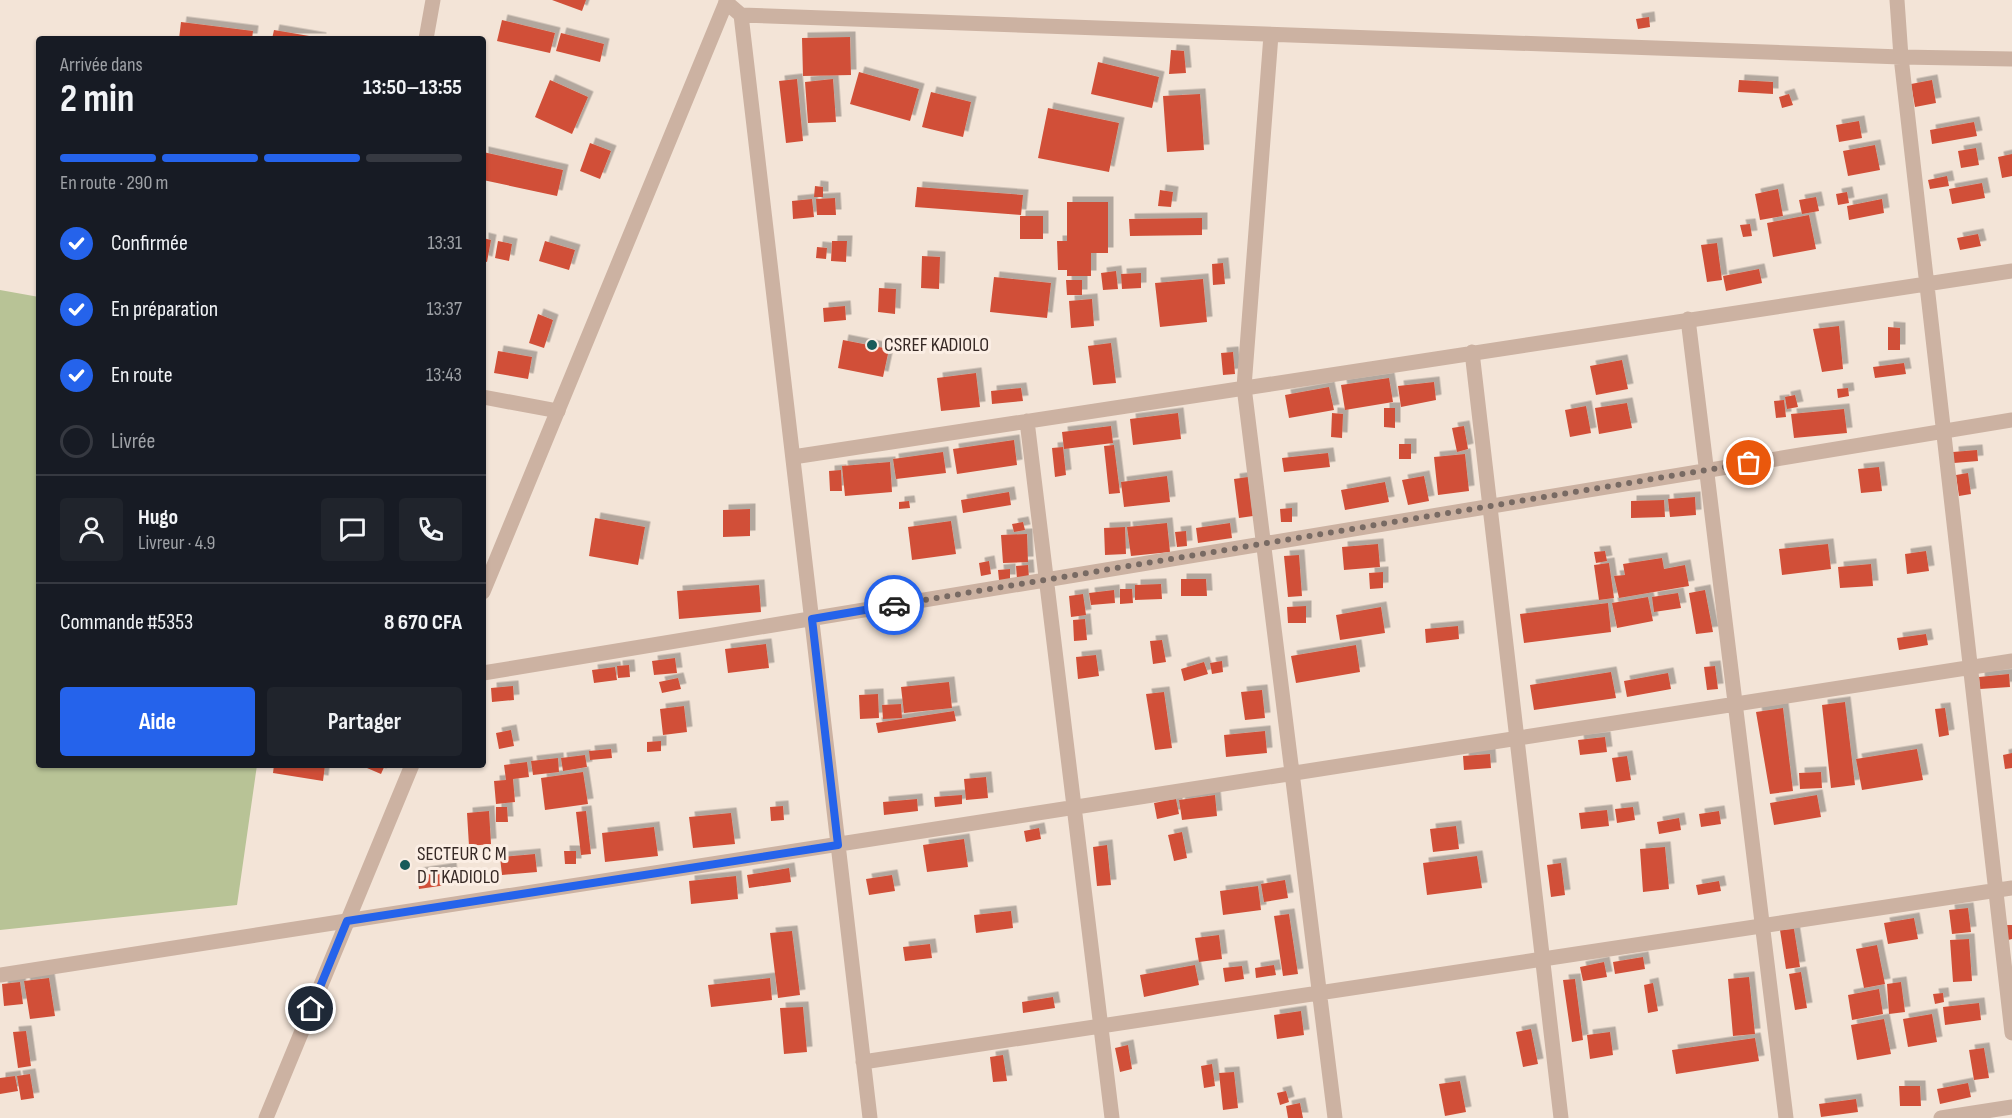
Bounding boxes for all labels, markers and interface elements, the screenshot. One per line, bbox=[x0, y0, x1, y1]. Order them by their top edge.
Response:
text: Arrivée dans bbox=[60, 53, 143, 77]
text: 13:50–13:55 bbox=[363, 74, 462, 101]
text: 2 min bbox=[60, 76, 134, 123]
text: En route · 290 m bbox=[60, 171, 168, 195]
icon: check bbox=[60, 227, 93, 260]
text: Confirmée bbox=[111, 230, 188, 257]
text: 13:31 bbox=[427, 231, 462, 255]
icon: check bbox=[60, 293, 93, 326]
text: En préparation bbox=[111, 296, 218, 323]
text: 13:37 bbox=[426, 297, 462, 321]
place label: CSREF KADIOLO bbox=[884, 333, 989, 357]
marker: CSREF KADIOLO bbox=[865, 338, 879, 352]
icon: check bbox=[60, 359, 93, 392]
text: En route bbox=[111, 362, 173, 389]
text: 13:43 bbox=[426, 363, 462, 387]
text: Livrée bbox=[111, 428, 155, 455]
pin bbox=[1723, 437, 1774, 488]
icon: bag bbox=[1732, 446, 1765, 479]
button: person bbox=[60, 498, 123, 561]
button: chat bbox=[321, 498, 384, 561]
button: phone bbox=[399, 498, 462, 561]
text: Hugo bbox=[138, 504, 178, 531]
text: Livreur · 4.9 bbox=[138, 531, 215, 555]
courier bbox=[864, 575, 924, 635]
icon: car bbox=[878, 589, 911, 622]
text: Commande #5353 bbox=[60, 609, 193, 636]
text: 8 670 CFA bbox=[384, 609, 462, 636]
button: Aide bbox=[60, 687, 255, 756]
button: Partager bbox=[267, 687, 462, 756]
place label: SECTEUR C M D T KADIOLO bbox=[417, 842, 507, 889]
marker: SECTEUR C M D T KADIOLO bbox=[398, 858, 412, 872]
pin bbox=[285, 983, 336, 1034]
icon: home bbox=[294, 992, 327, 1025]

